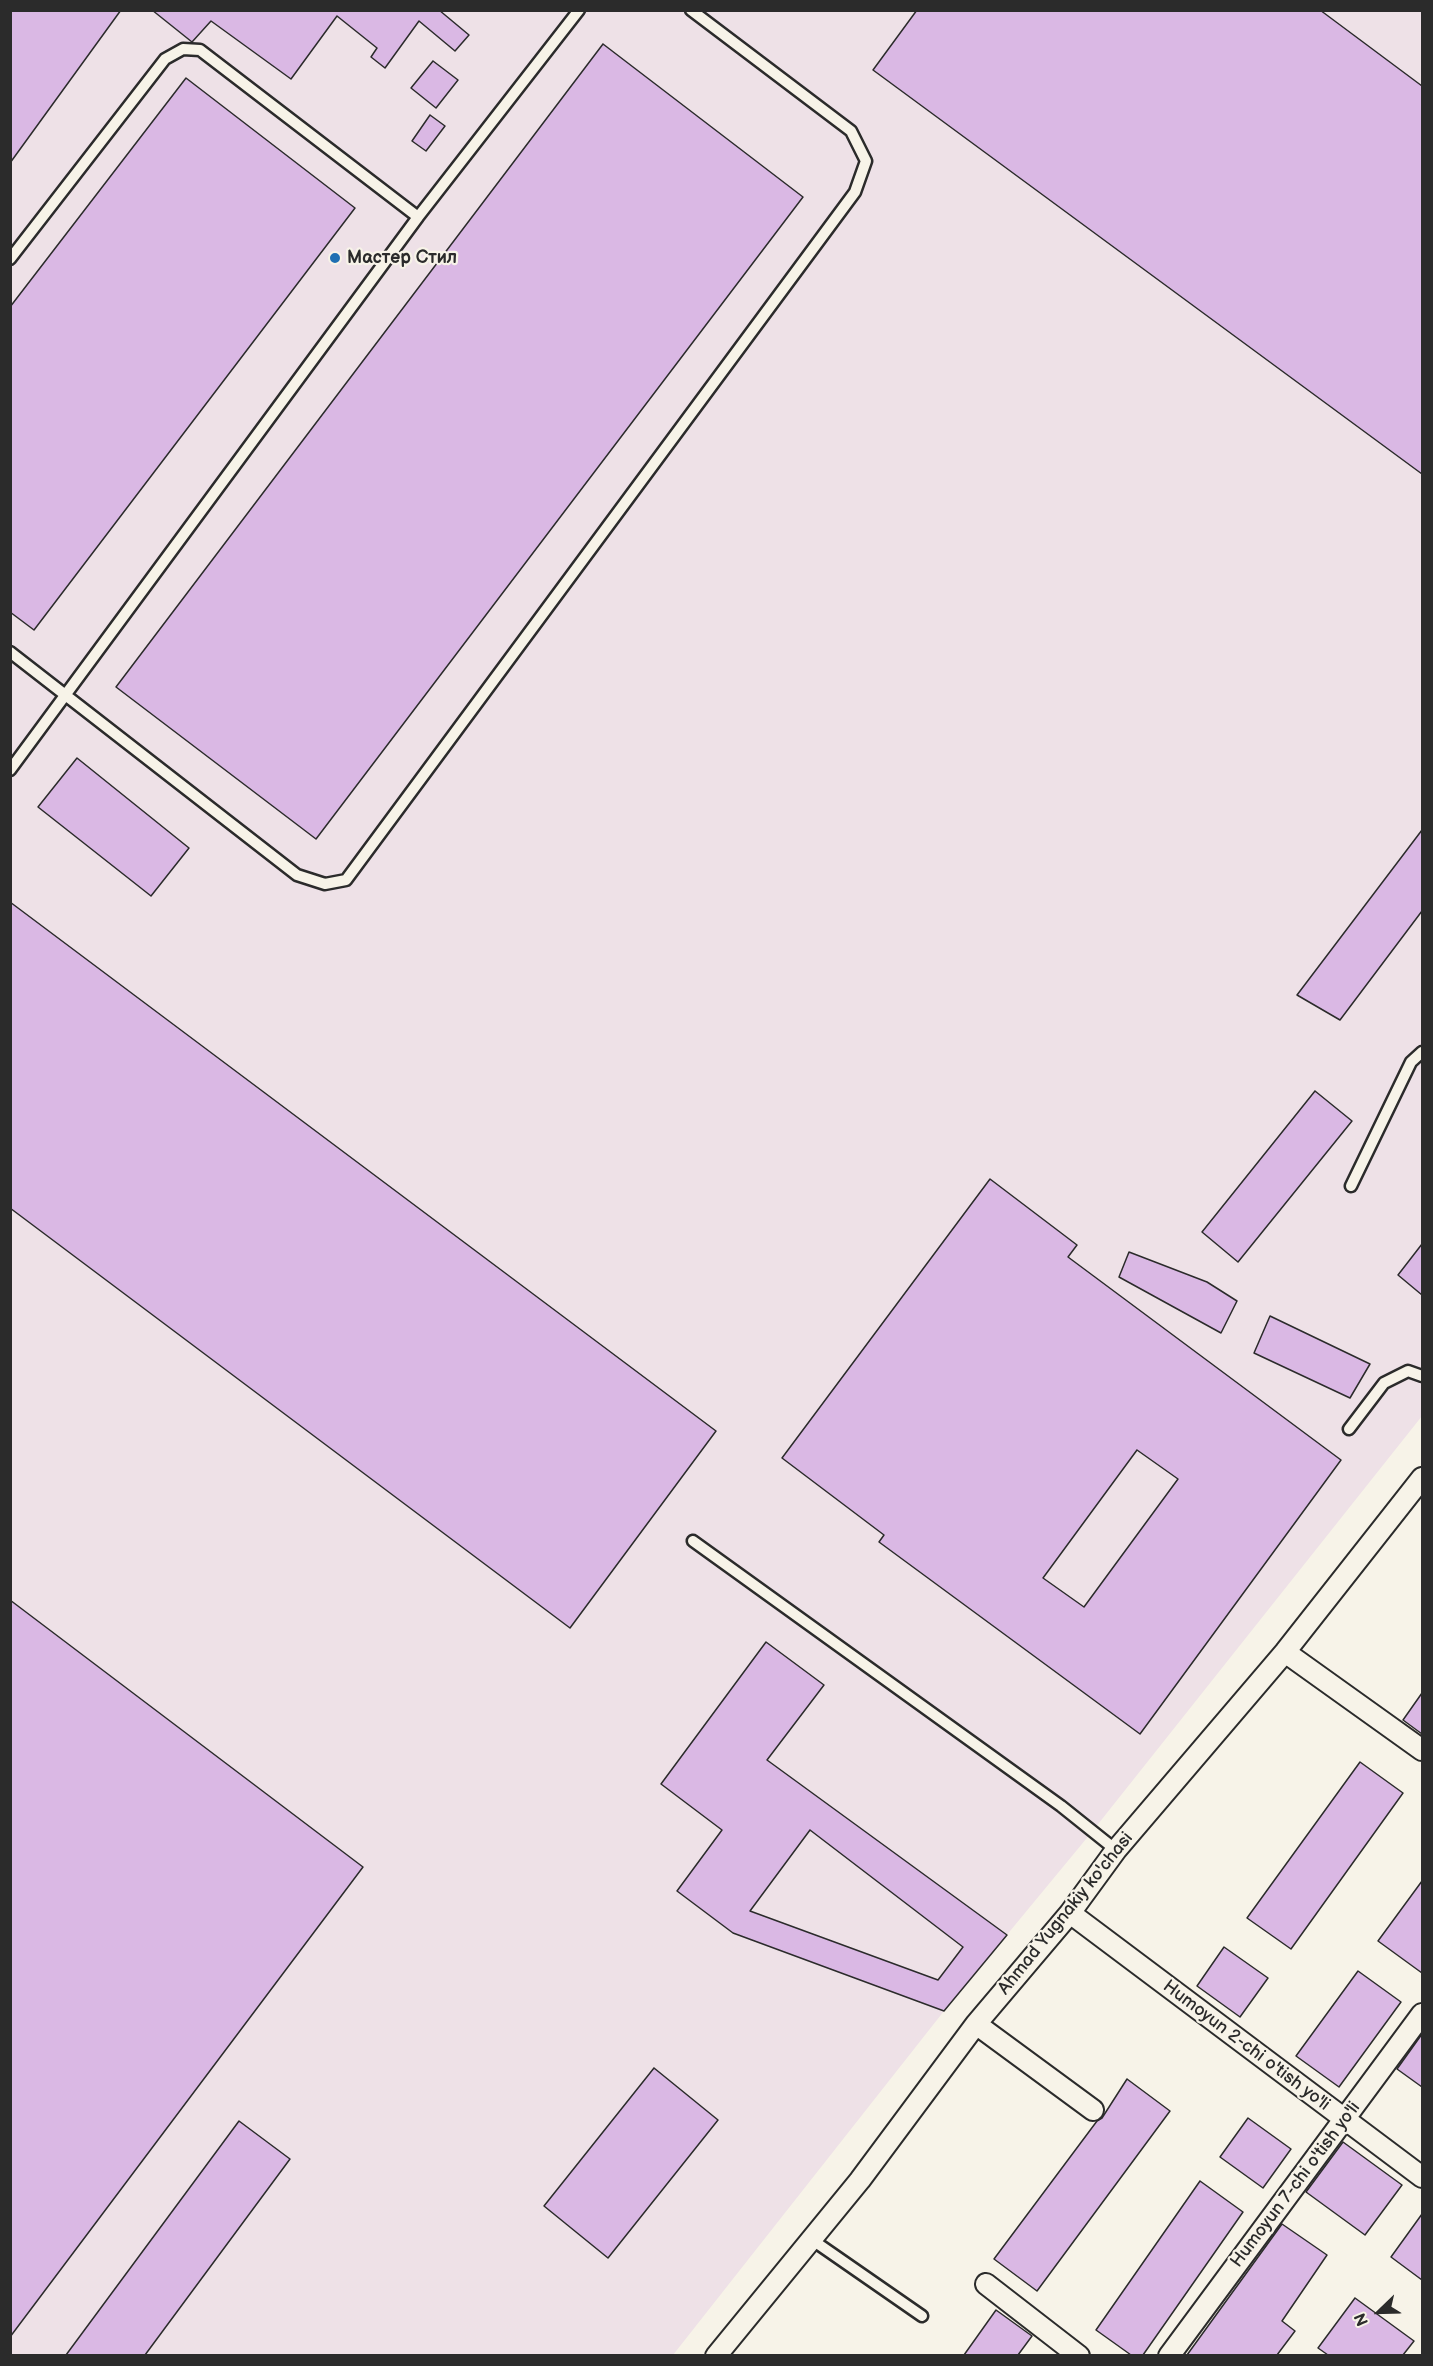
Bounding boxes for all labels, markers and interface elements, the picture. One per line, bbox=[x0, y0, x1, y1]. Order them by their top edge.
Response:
place label: Мастер Стил bbox=[347, 247, 457, 269]
marker: Мастер Стил bbox=[328, 251, 342, 265]
street label: Ahmad Yugnakiy ko'chasi bbox=[994, 1828, 1138, 2000]
street label: Humoyun 2-chi o'tish yo'li bbox=[1158, 1976, 1334, 2116]
street label: Humoyun 7-chi o'tish yo'li bbox=[1227, 2098, 1365, 2272]
north arrow bbox=[1349, 2282, 1409, 2342]
text: N bbox=[1351, 2310, 1373, 2328]

